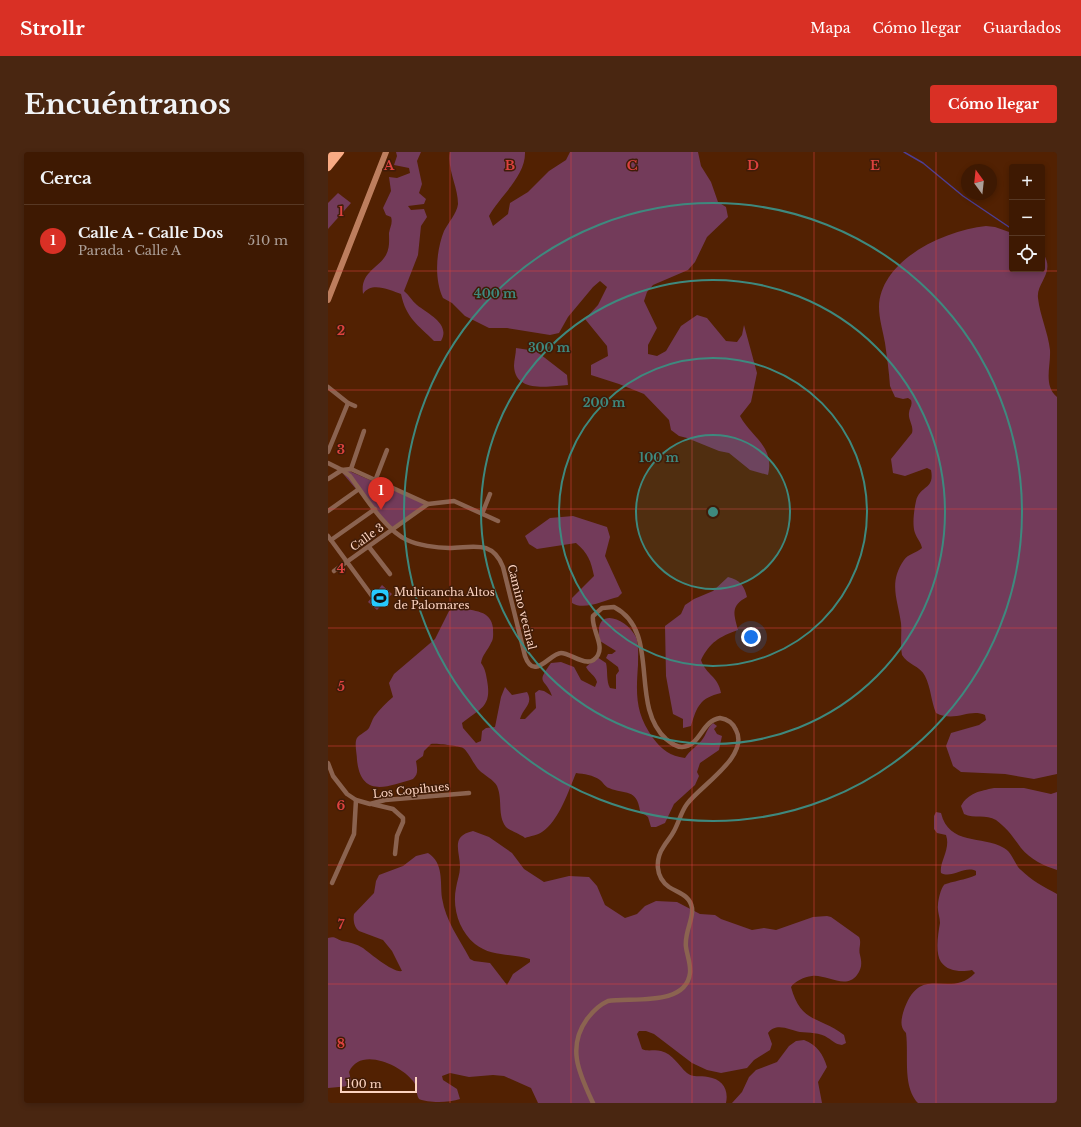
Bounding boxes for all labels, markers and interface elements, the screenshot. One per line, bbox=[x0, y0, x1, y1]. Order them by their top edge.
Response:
text: Strollr bbox=[20, 17, 85, 40]
text: Mapa bbox=[810, 19, 850, 37]
text: Cómo llegar bbox=[872, 19, 961, 37]
text: Guardados bbox=[983, 19, 1061, 37]
button: Cómo llegar bbox=[930, 85, 1057, 123]
text: Encuéntranos bbox=[24, 87, 231, 122]
text: A bbox=[383, 157, 395, 174]
text: B bbox=[505, 157, 515, 174]
text: C bbox=[627, 157, 638, 174]
text: D bbox=[747, 157, 759, 174]
text: E bbox=[870, 157, 880, 174]
north arrow bbox=[961, 164, 997, 200]
map controls bbox=[1009, 164, 1045, 272]
button: + bbox=[1009, 164, 1045, 200]
text: Cerca bbox=[40, 168, 92, 189]
button: − bbox=[1009, 200, 1045, 236]
text: 1 bbox=[338, 203, 344, 220]
text: Calle A - Calle Dos bbox=[78, 223, 223, 242]
text: 1 bbox=[50, 232, 56, 249]
text: 510 m bbox=[248, 232, 288, 249]
button: locate bbox=[1009, 236, 1045, 272]
text: Parada · Calle A bbox=[78, 242, 181, 259]
text: 400 m bbox=[474, 286, 517, 301]
text: 2 bbox=[337, 322, 345, 339]
text: 300 m bbox=[528, 340, 571, 355]
text: 200 m bbox=[583, 395, 626, 410]
text: 3 bbox=[337, 441, 345, 458]
text: 100 m bbox=[639, 450, 680, 465]
pin: 1 bbox=[368, 477, 394, 510]
centre of rings bbox=[706, 505, 720, 519]
street label: Calle 3 bbox=[347, 520, 387, 554]
text: 4 bbox=[337, 560, 346, 577]
street label: Camino vecinal bbox=[505, 563, 540, 652]
place label: Multicancha Altos de Palomares bbox=[394, 585, 495, 612]
sports icon: Multicancha Altos de Palomares bbox=[369, 587, 391, 609]
your location bbox=[741, 627, 761, 647]
text: 5 bbox=[337, 678, 345, 695]
street label: Los Copihues bbox=[372, 779, 450, 801]
text: 6 bbox=[337, 797, 346, 814]
text: 7 bbox=[338, 916, 345, 933]
text: 8 bbox=[337, 1035, 345, 1052]
scale bar bbox=[340, 1075, 417, 1094]
text: 100 m bbox=[346, 1077, 382, 1091]

